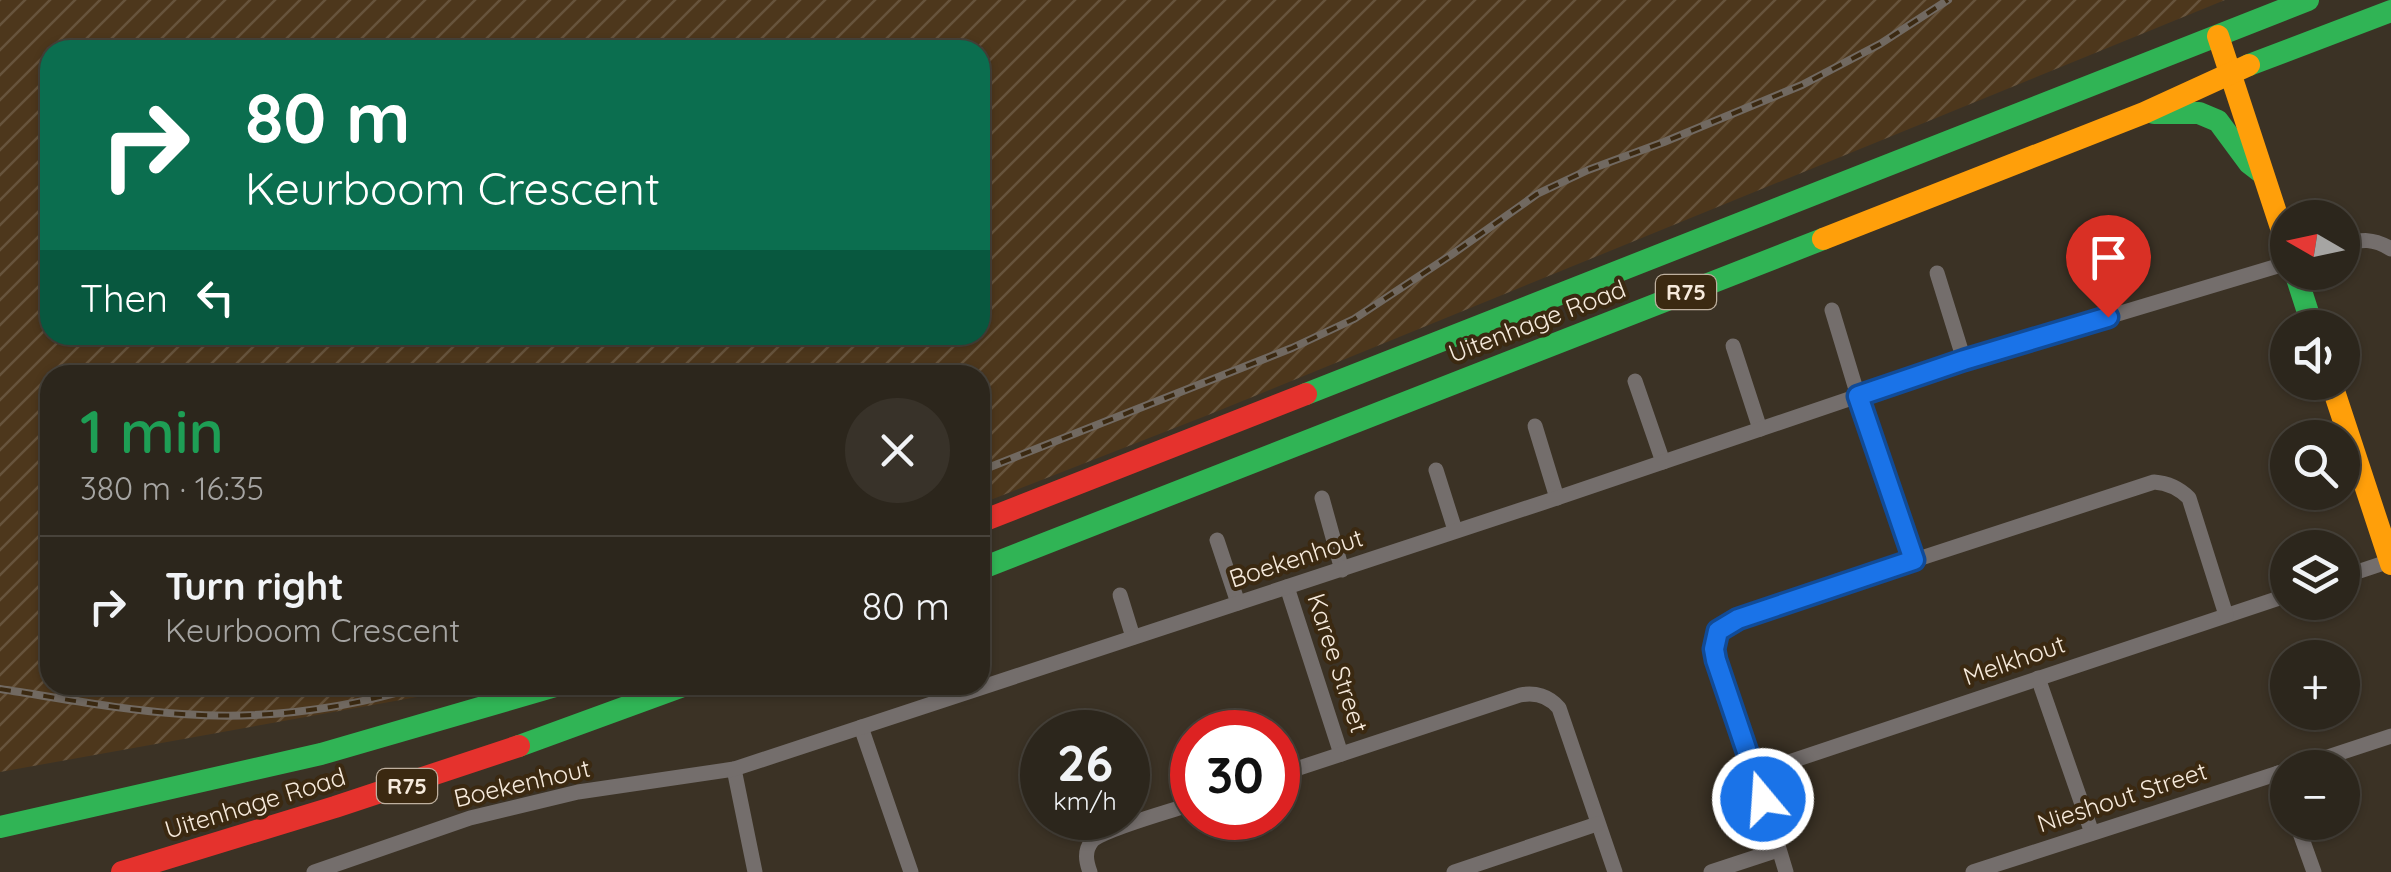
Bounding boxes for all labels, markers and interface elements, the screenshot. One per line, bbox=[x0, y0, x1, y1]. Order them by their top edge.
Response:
text: 80 m bbox=[245, 73, 410, 161]
icon: right bbox=[80, 80, 210, 210]
text: Keurboom Crescent bbox=[245, 160, 660, 216]
north arrow bbox=[2270, 200, 2360, 290]
map controls bbox=[2270, 200, 2360, 840]
pin bbox=[2066, 215, 2151, 318]
icon: arrive bbox=[2081, 230, 2136, 285]
icon: left bbox=[188, 270, 243, 325]
street label: Uitenhage Road bbox=[1444, 272, 1630, 369]
text: Then bbox=[80, 274, 168, 322]
road number: R75 bbox=[1656, 275, 1716, 309]
button: sound bbox=[2270, 310, 2360, 400]
text: 1 min bbox=[80, 393, 224, 468]
button: close bbox=[845, 398, 950, 503]
button: search bbox=[2270, 420, 2360, 510]
text: 380 m · 16:35 bbox=[80, 468, 264, 508]
street label: Boekenhout bbox=[1225, 521, 1367, 594]
button: layers bbox=[2270, 530, 2360, 620]
text: Turn right bbox=[165, 562, 344, 610]
icon: right bbox=[80, 579, 135, 634]
text: 80 m bbox=[862, 582, 950, 630]
street label: Karee Street bbox=[1301, 589, 1376, 736]
text: Keurboom Crescent bbox=[165, 610, 460, 650]
street label: Melkhout bbox=[1959, 628, 2069, 691]
button: + bbox=[2270, 640, 2360, 730]
speed limit sign: 30 bbox=[1170, 710, 1300, 840]
text: 26 bbox=[1057, 731, 1113, 794]
position arrow bbox=[1711, 747, 1815, 851]
button: − bbox=[2270, 750, 2360, 840]
street label: Boekenhout bbox=[451, 752, 593, 813]
street label: Nieshout Street bbox=[2033, 755, 2211, 839]
street label: Uitenhage Road bbox=[161, 760, 349, 845]
road number: R75 bbox=[377, 769, 437, 803]
text: km/h bbox=[1053, 785, 1117, 816]

